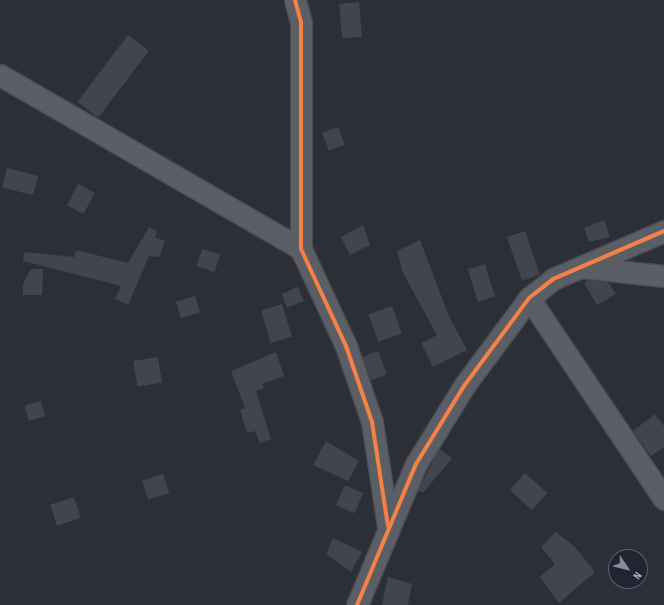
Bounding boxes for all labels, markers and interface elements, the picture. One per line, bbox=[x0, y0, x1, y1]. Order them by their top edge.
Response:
north arrow bbox=[608, 549, 648, 589]
text: N bbox=[630, 569, 644, 582]

